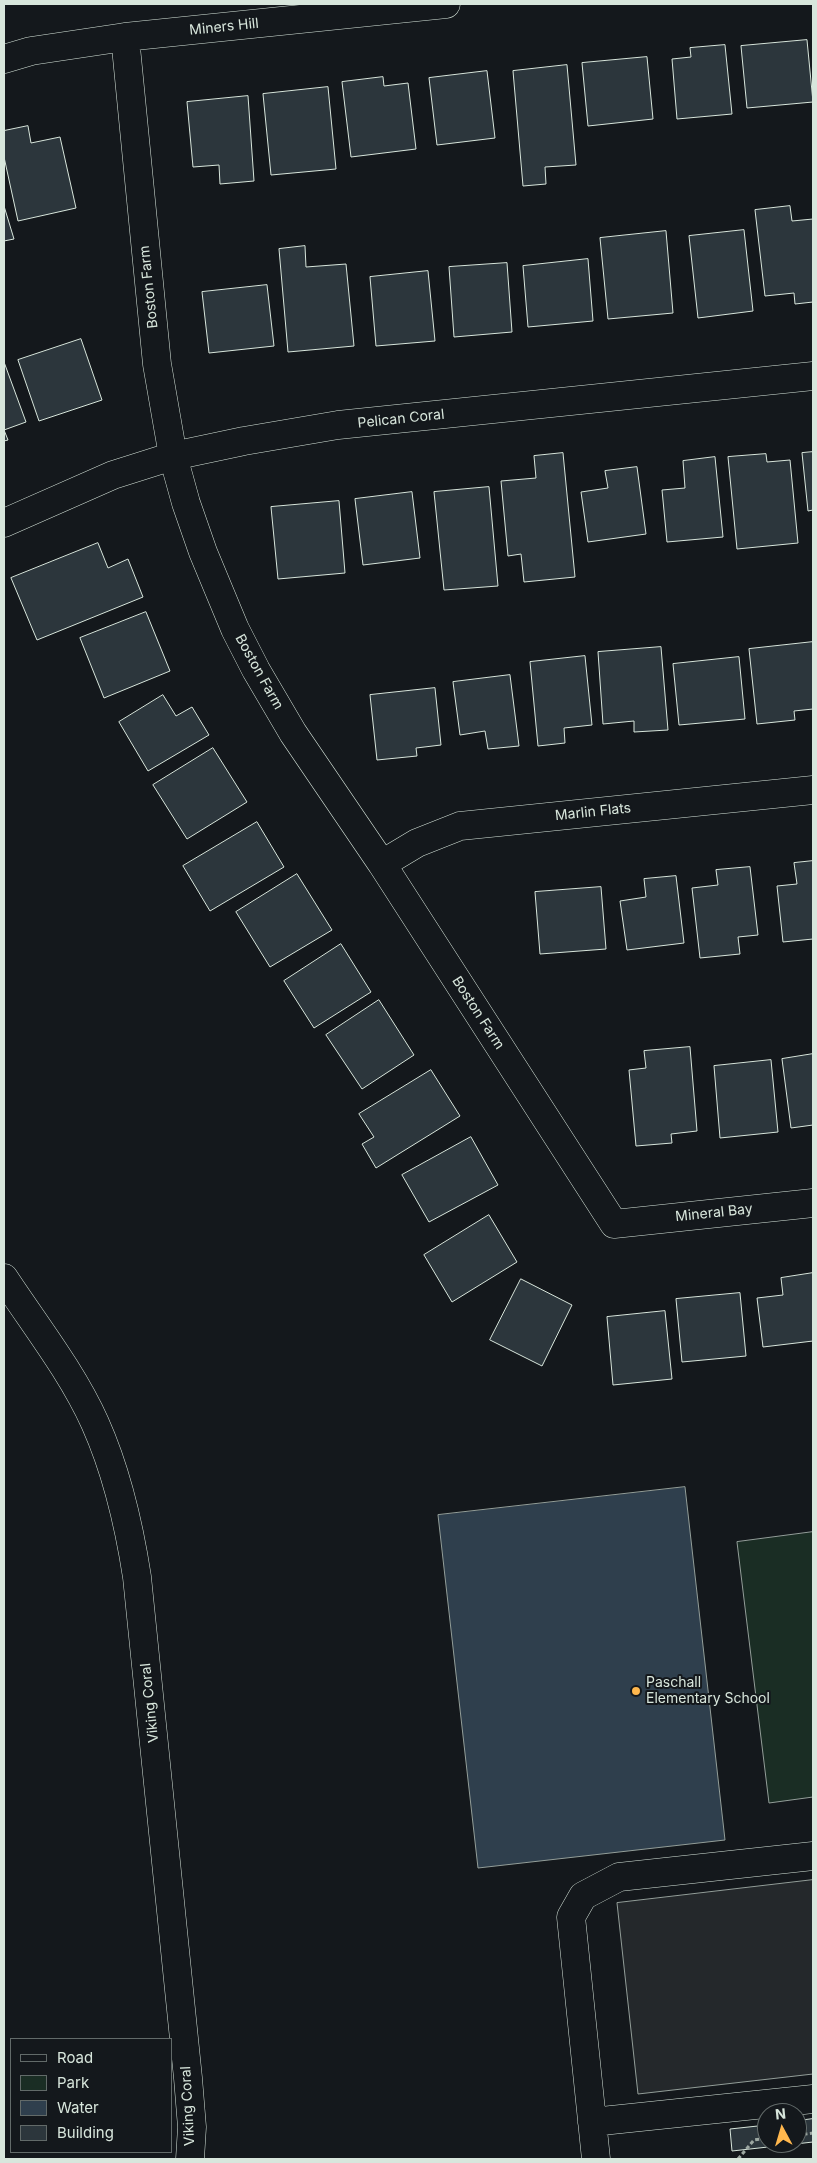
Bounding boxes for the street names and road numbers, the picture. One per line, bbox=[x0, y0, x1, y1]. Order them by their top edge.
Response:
street label: Miners Hill bbox=[188, 15, 260, 39]
street label: Boston Farm bbox=[136, 245, 162, 329]
street label: Pelican Coral bbox=[357, 406, 445, 432]
street label: Boston Farm bbox=[231, 631, 287, 713]
street label: Marlin Flats bbox=[554, 800, 632, 824]
street label: Boston Farm bbox=[448, 973, 508, 1053]
street label: Mineral Bay bbox=[675, 1201, 753, 1225]
street label: Viking Coral bbox=[137, 1662, 163, 1744]
street label: Viking Coral bbox=[178, 2066, 198, 2146]

